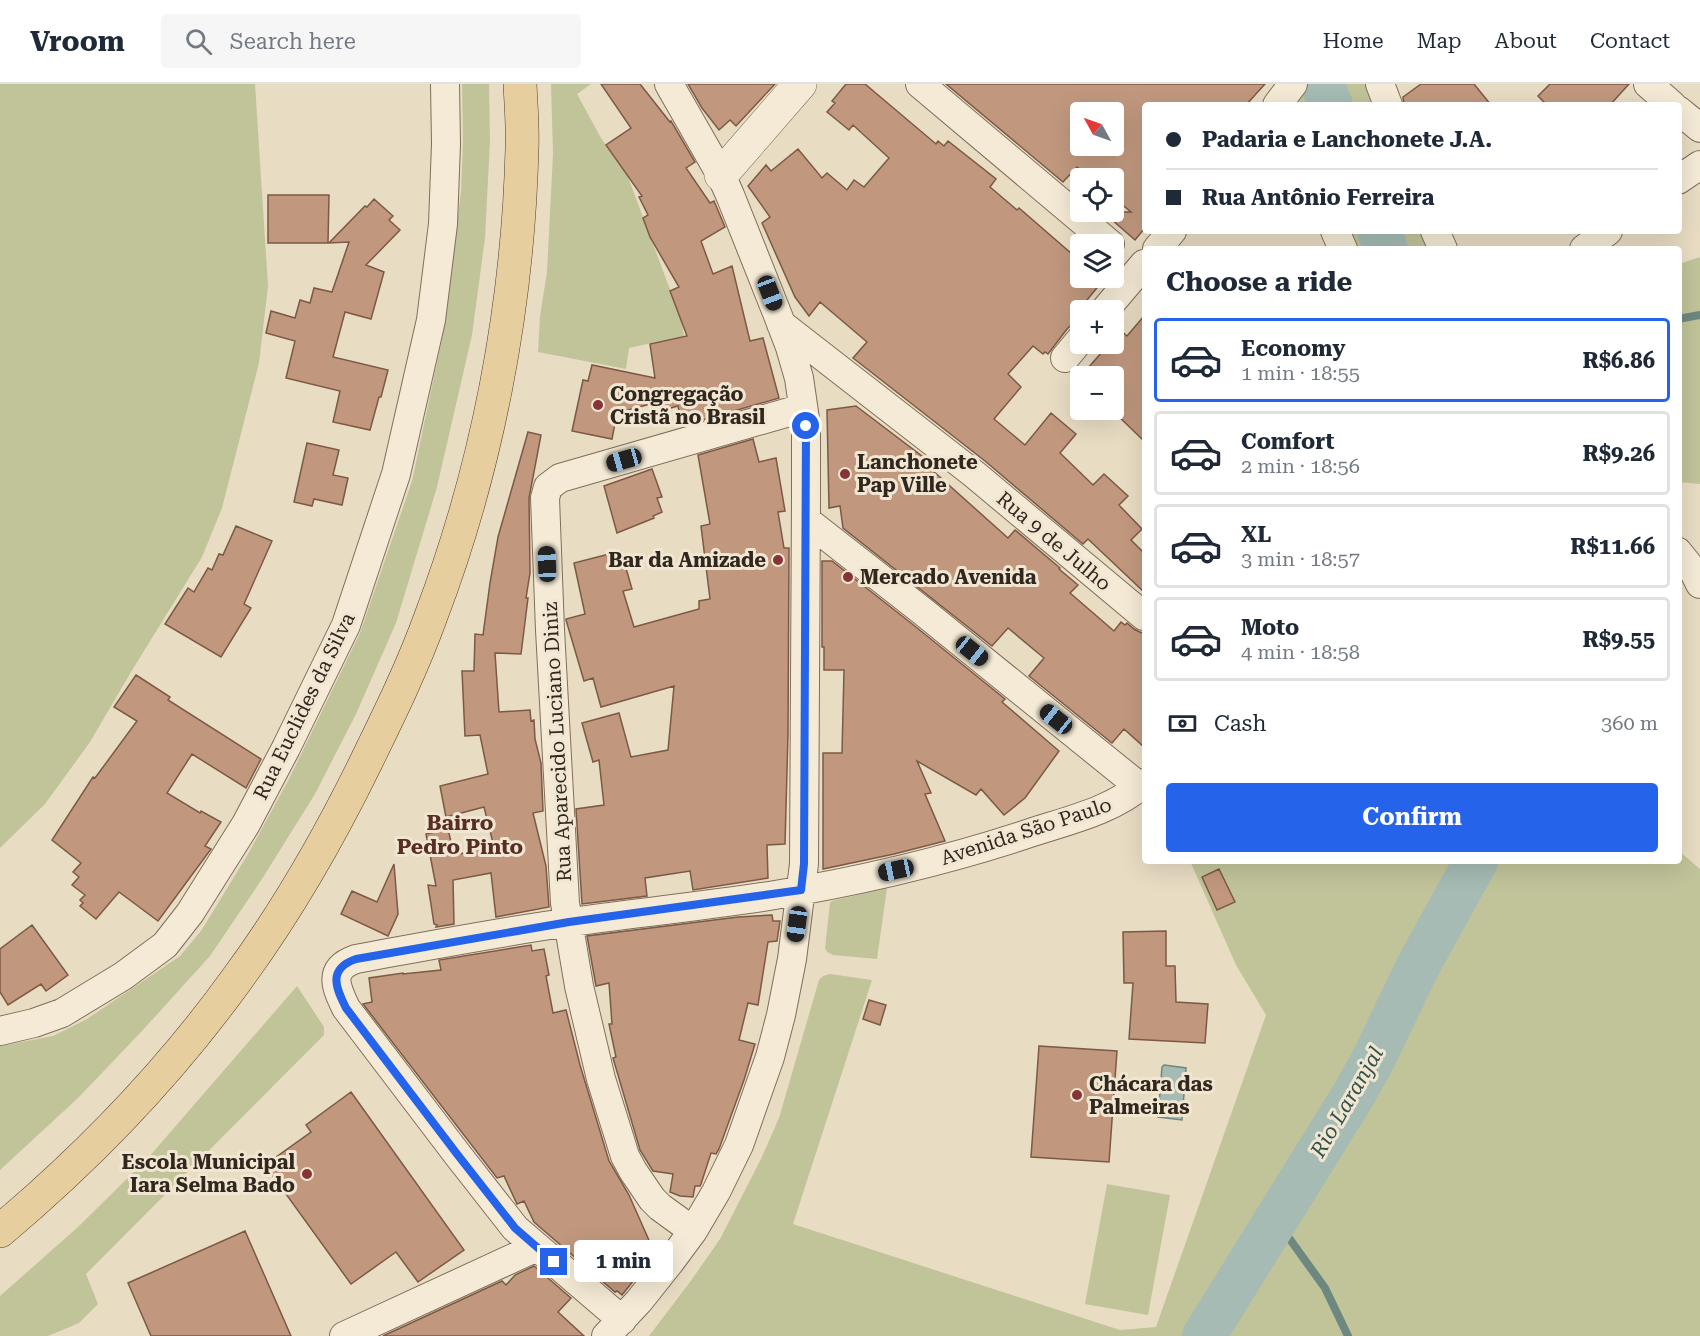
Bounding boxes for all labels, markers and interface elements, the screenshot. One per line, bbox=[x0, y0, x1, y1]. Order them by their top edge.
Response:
search box bbox=[161, 14, 581, 68]
text: Vroom bbox=[30, 25, 125, 58]
icon: search bbox=[182, 25, 215, 58]
text: Search here bbox=[230, 29, 356, 54]
text: Home bbox=[1323, 29, 1384, 53]
text: Map bbox=[1417, 29, 1462, 53]
text: About bbox=[1495, 29, 1557, 53]
text: Contact bbox=[1590, 29, 1670, 53]
north arrow bbox=[1070, 102, 1124, 156]
map controls bbox=[1070, 102, 1124, 420]
text: Padaria e Lanchonete J.A. bbox=[1202, 127, 1492, 152]
button: locate bbox=[1070, 168, 1124, 222]
text: Rua Antônio Ferreira bbox=[1202, 185, 1434, 210]
button: layers bbox=[1070, 234, 1124, 288]
text: Choose a ride bbox=[1166, 266, 1352, 298]
car bbox=[755, 273, 785, 313]
button: + bbox=[1070, 300, 1124, 354]
icon: car bbox=[1169, 333, 1223, 387]
text: Economy bbox=[1241, 336, 1345, 361]
text: R$6.86 bbox=[1582, 348, 1655, 373]
text: 1 min · 18:55 bbox=[1241, 361, 1360, 385]
button: − bbox=[1070, 366, 1124, 420]
place label: Congregação Cristã no Brasil bbox=[610, 382, 766, 429]
marker: Congregação Cristã no Brasil bbox=[591, 398, 605, 412]
route start bbox=[792, 412, 819, 439]
icon: car bbox=[1169, 426, 1223, 480]
text: Comfort bbox=[1241, 429, 1334, 454]
text: R$9.26 bbox=[1582, 441, 1655, 466]
car bbox=[604, 446, 644, 474]
place label: Lanchonete Pap Ville bbox=[857, 450, 978, 497]
text: 2 min · 18:56 bbox=[1241, 454, 1360, 478]
marker: Lanchonete Pap Ville bbox=[838, 467, 852, 481]
street label: Rua 9 de Julho bbox=[992, 486, 1116, 596]
icon: car bbox=[1169, 519, 1223, 573]
text: XL bbox=[1241, 522, 1271, 547]
text: R$11.66 bbox=[1570, 534, 1655, 559]
car bbox=[537, 546, 557, 582]
text: 3 min · 18:57 bbox=[1241, 547, 1360, 571]
place label: Bar da Amizade bbox=[608, 548, 766, 572]
marker: Bar da Amizade bbox=[771, 553, 785, 567]
place label: Mercado Avenida bbox=[860, 565, 1037, 589]
marker: Mercado Avenida bbox=[841, 570, 855, 584]
street label: Rua Aparecido Luciano Diniz bbox=[538, 601, 576, 883]
street label: Rua Euclides da Silva bbox=[248, 609, 360, 803]
icon: car bbox=[1169, 612, 1223, 666]
text: Moto bbox=[1241, 615, 1299, 640]
text: R$9.55 bbox=[1582, 627, 1655, 652]
car bbox=[952, 633, 992, 669]
text: 4 min · 18:58 bbox=[1241, 640, 1360, 664]
car bbox=[1036, 701, 1076, 737]
icon: cash bbox=[1166, 707, 1199, 740]
text: Cash bbox=[1214, 711, 1266, 736]
text: 360 m bbox=[1601, 711, 1658, 735]
button: Confirm bbox=[1166, 783, 1658, 852]
street label: Avenida São Paulo bbox=[938, 792, 1114, 870]
district label: Bairro Pedro Pinto bbox=[397, 811, 523, 859]
car bbox=[877, 857, 915, 883]
car bbox=[786, 905, 808, 943]
water label: Rio Laranjal bbox=[1305, 1043, 1388, 1162]
place label: Chácara das Palmeiras bbox=[1089, 1072, 1213, 1119]
marker: Chácara das Palmeiras bbox=[1070, 1088, 1084, 1102]
place label: Escola Municipal Iara Selma Bado bbox=[122, 1150, 295, 1197]
marker: Escola Municipal Iara Selma Bado bbox=[300, 1167, 314, 1181]
callout: 1 min bbox=[575, 1241, 674, 1283]
route end bbox=[540, 1248, 567, 1275]
text: 1 min bbox=[596, 1249, 651, 1273]

